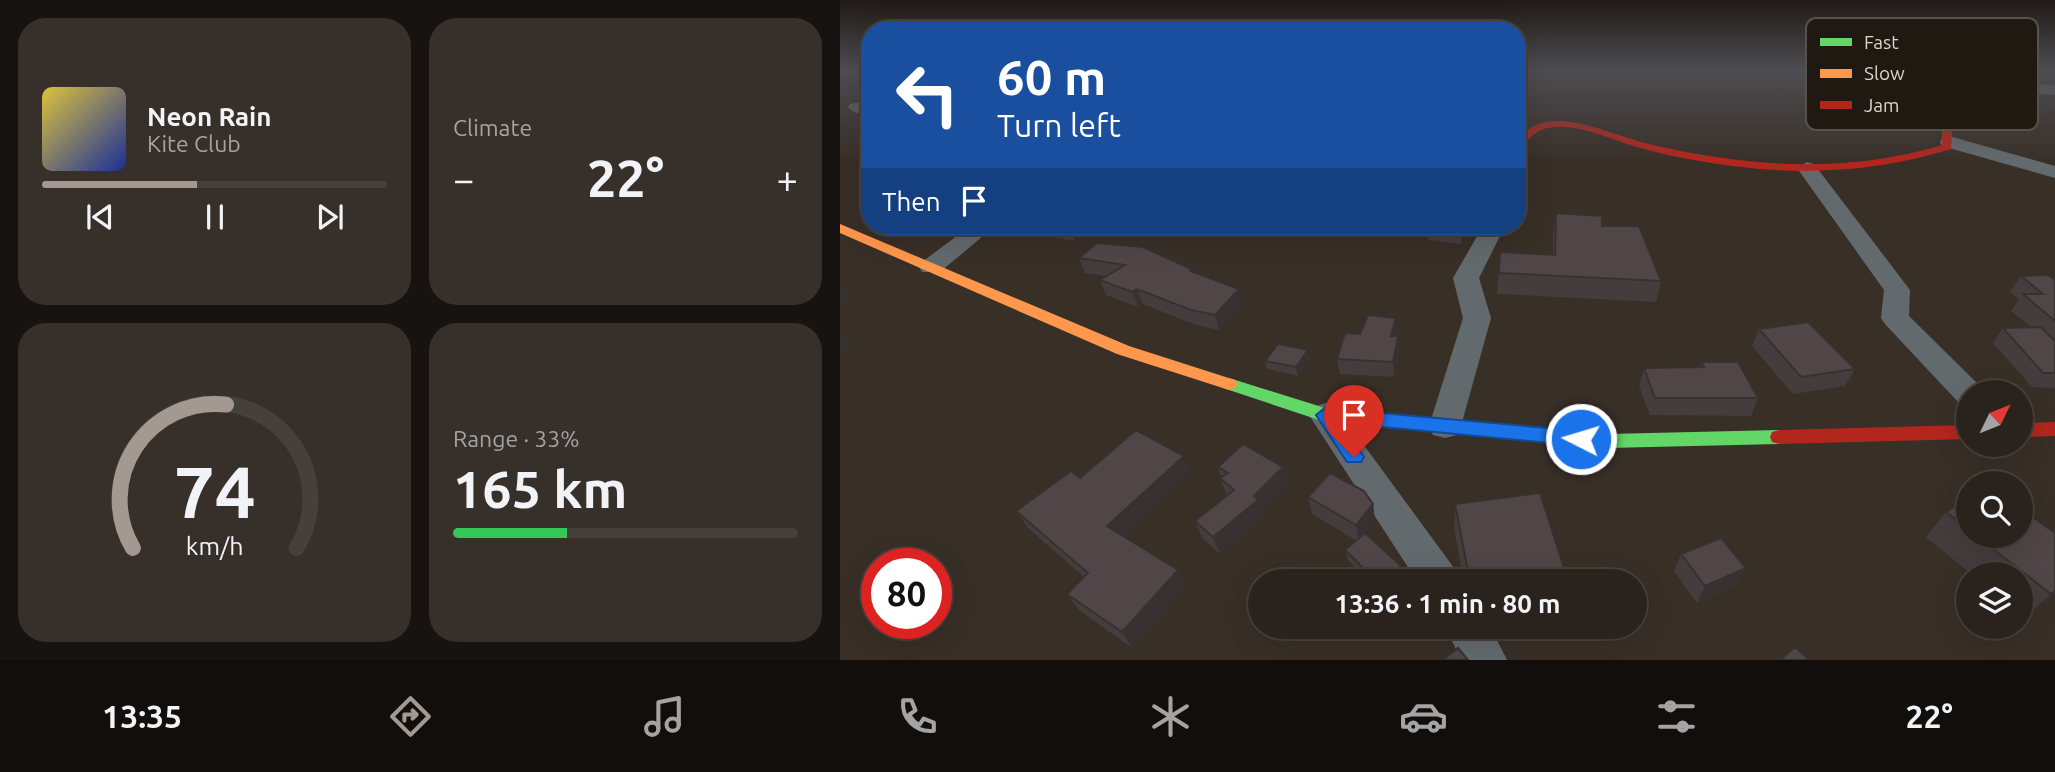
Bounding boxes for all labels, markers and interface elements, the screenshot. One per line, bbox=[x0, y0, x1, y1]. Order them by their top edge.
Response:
legend bbox=[1806, 18, 2038, 130]
text: Fast bbox=[1864, 31, 1899, 53]
icon: left bbox=[882, 49, 973, 140]
text: 60 m bbox=[997, 49, 1106, 104]
text: Slow bbox=[1864, 62, 1905, 84]
text: Jam bbox=[1864, 94, 1900, 116]
text: Neon Rain bbox=[147, 102, 272, 131]
text: Turn left bbox=[997, 107, 1121, 143]
text: Climate bbox=[453, 115, 532, 140]
text: Kite Club bbox=[147, 131, 241, 156]
text: 22° bbox=[587, 149, 664, 207]
text: − bbox=[453, 158, 474, 200]
text: + bbox=[777, 158, 798, 200]
icon: arrive bbox=[955, 182, 993, 220]
text: Then bbox=[882, 187, 941, 216]
icon: previous bbox=[81, 198, 119, 236]
icon: pause bbox=[196, 198, 234, 236]
icon: next bbox=[311, 198, 349, 236]
north arrow bbox=[1956, 380, 2034, 457]
map controls bbox=[1956, 380, 2033, 639]
pin bbox=[1324, 385, 1384, 457]
icon: arrive bbox=[1335, 396, 1373, 434]
position arrow bbox=[1544, 402, 1618, 476]
text: Range · 33% bbox=[453, 426, 580, 451]
text: 74 bbox=[173, 451, 256, 533]
text: 165 km bbox=[453, 460, 627, 518]
button: search bbox=[1956, 471, 2033, 548]
text: km/h bbox=[186, 532, 243, 560]
speed limit sign: 80 bbox=[861, 548, 952, 639]
button: layers bbox=[1956, 562, 2033, 639]
text: 13:36 · 1 min · 80 m bbox=[1334, 589, 1561, 618]
icon: directions bbox=[386, 692, 435, 741]
icon: music bbox=[640, 692, 689, 741]
icon: phone bbox=[893, 692, 942, 741]
icon: climate bbox=[1146, 692, 1195, 741]
icon: car bbox=[1399, 692, 1448, 741]
icon: filters bbox=[1652, 692, 1701, 741]
text: 13:35 bbox=[102, 698, 182, 734]
text: 22° bbox=[1905, 698, 1953, 734]

